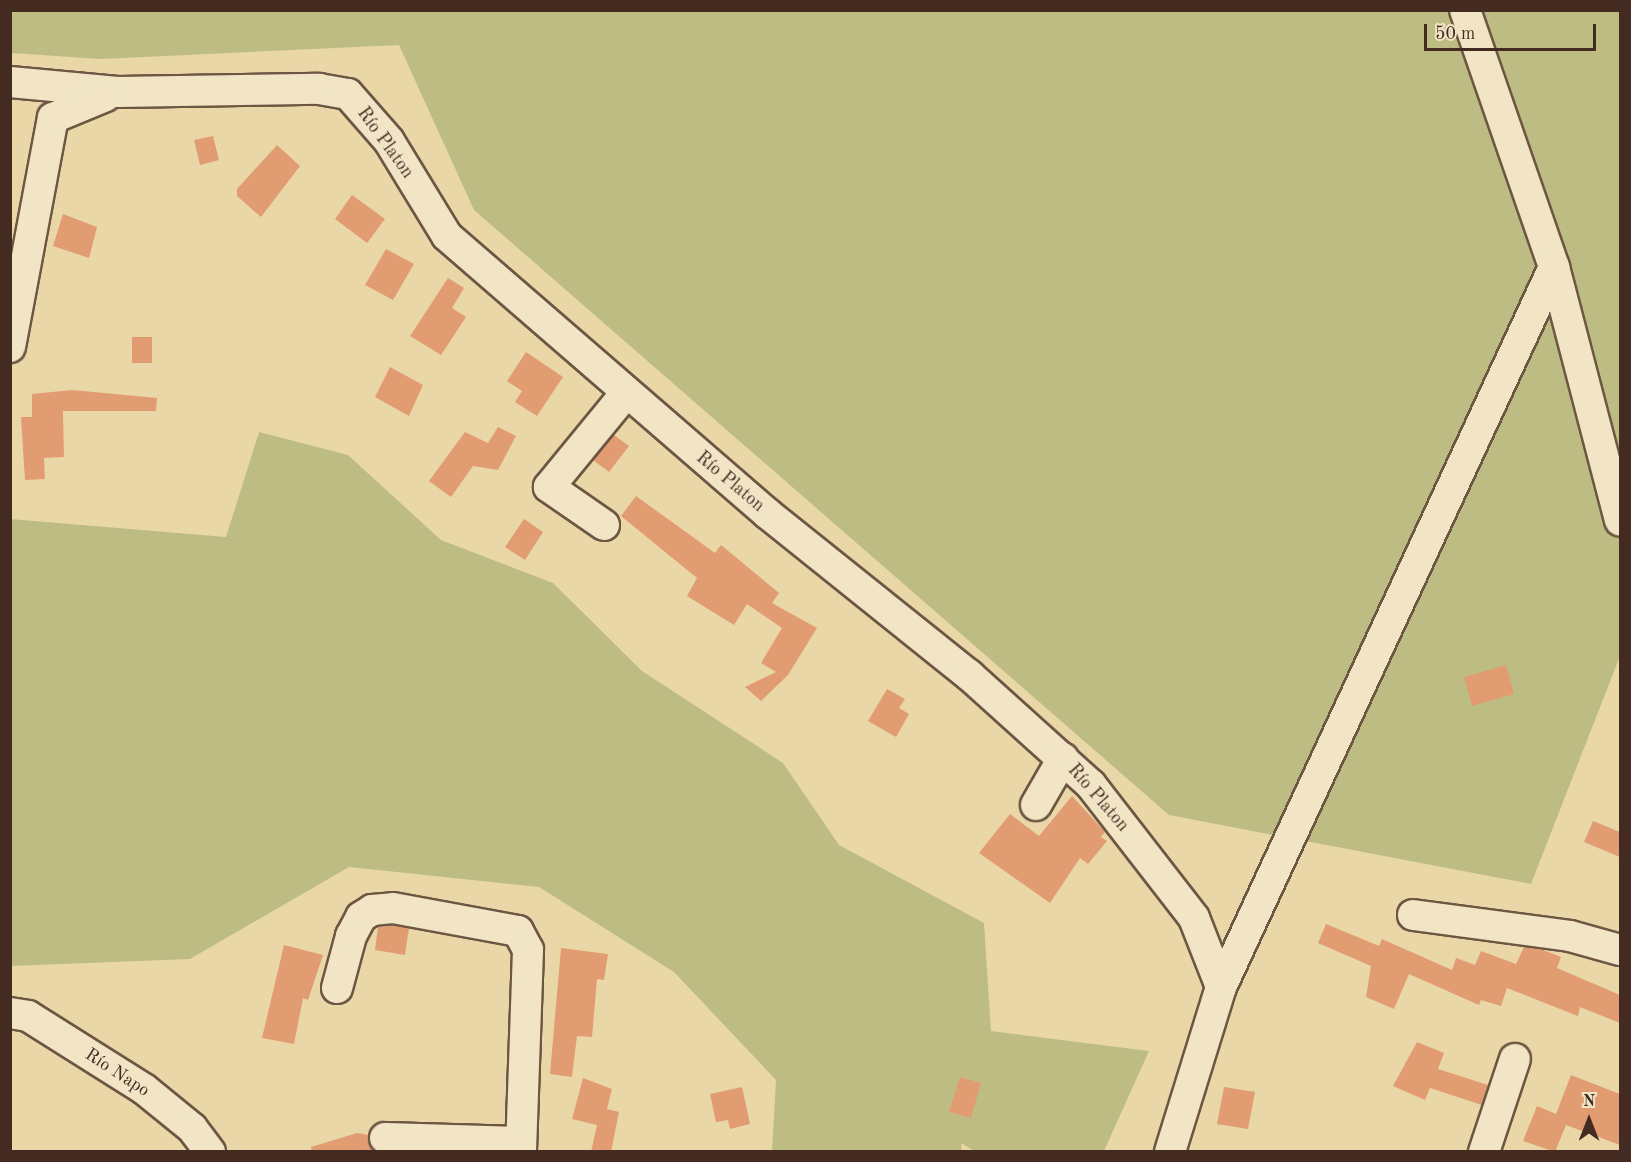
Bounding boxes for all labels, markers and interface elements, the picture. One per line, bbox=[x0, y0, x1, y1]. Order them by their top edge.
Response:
scale bar bbox=[1427, 12, 1600, 50]
text: 50 m bbox=[1435, 25, 1475, 43]
street label: Río Platon bbox=[352, 103, 418, 183]
street label: Río Platon bbox=[691, 447, 769, 517]
street label: Río Platon bbox=[1063, 760, 1133, 836]
street label: Río Napo bbox=[81, 1044, 153, 1102]
north arrow bbox=[1559, 1090, 1619, 1150]
text: N bbox=[1583, 1094, 1595, 1110]

